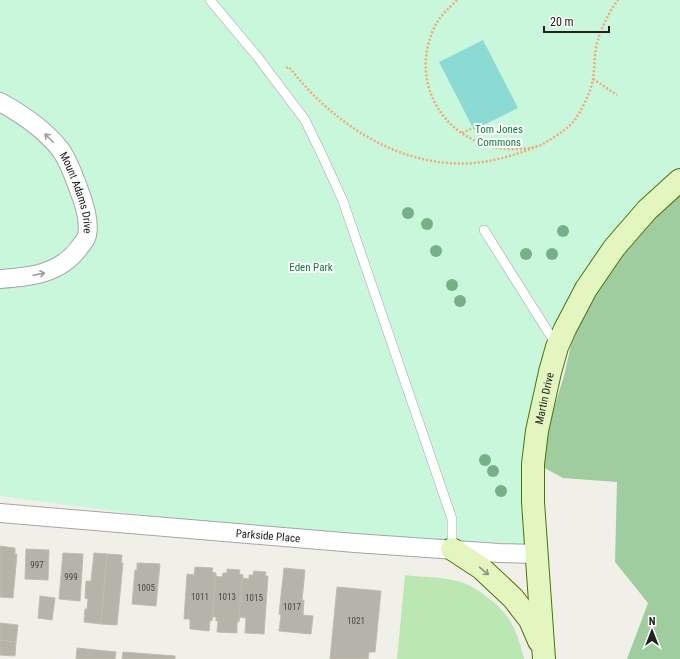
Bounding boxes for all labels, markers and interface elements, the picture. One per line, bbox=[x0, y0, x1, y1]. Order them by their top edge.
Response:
scale bar bbox=[544, 8, 609, 34]
text: 20 m bbox=[550, 15, 574, 29]
park label: Tom Jones Commons bbox=[475, 123, 523, 149]
one-way arrow bbox=[44, 133, 54, 143]
street label: Mount Adams Drive bbox=[57, 150, 94, 234]
park label: Eden Park bbox=[289, 261, 333, 274]
one-way arrow bbox=[32, 269, 45, 277]
street label: Martin Drive bbox=[532, 371, 556, 426]
street label: Parkside Place bbox=[235, 526, 301, 545]
house number: 997 bbox=[30, 560, 44, 570]
one-way arrow bbox=[479, 567, 489, 576]
house number: 999 bbox=[64, 572, 78, 582]
house number: 1005 bbox=[137, 583, 155, 593]
house number: 1011 bbox=[191, 592, 209, 602]
house number: 1013 bbox=[218, 592, 236, 602]
house number: 1015 bbox=[245, 593, 263, 603]
house number: 1017 bbox=[283, 602, 301, 612]
north arrow bbox=[632, 611, 672, 651]
text: N bbox=[649, 615, 656, 628]
house number: 1021 bbox=[347, 616, 365, 626]

